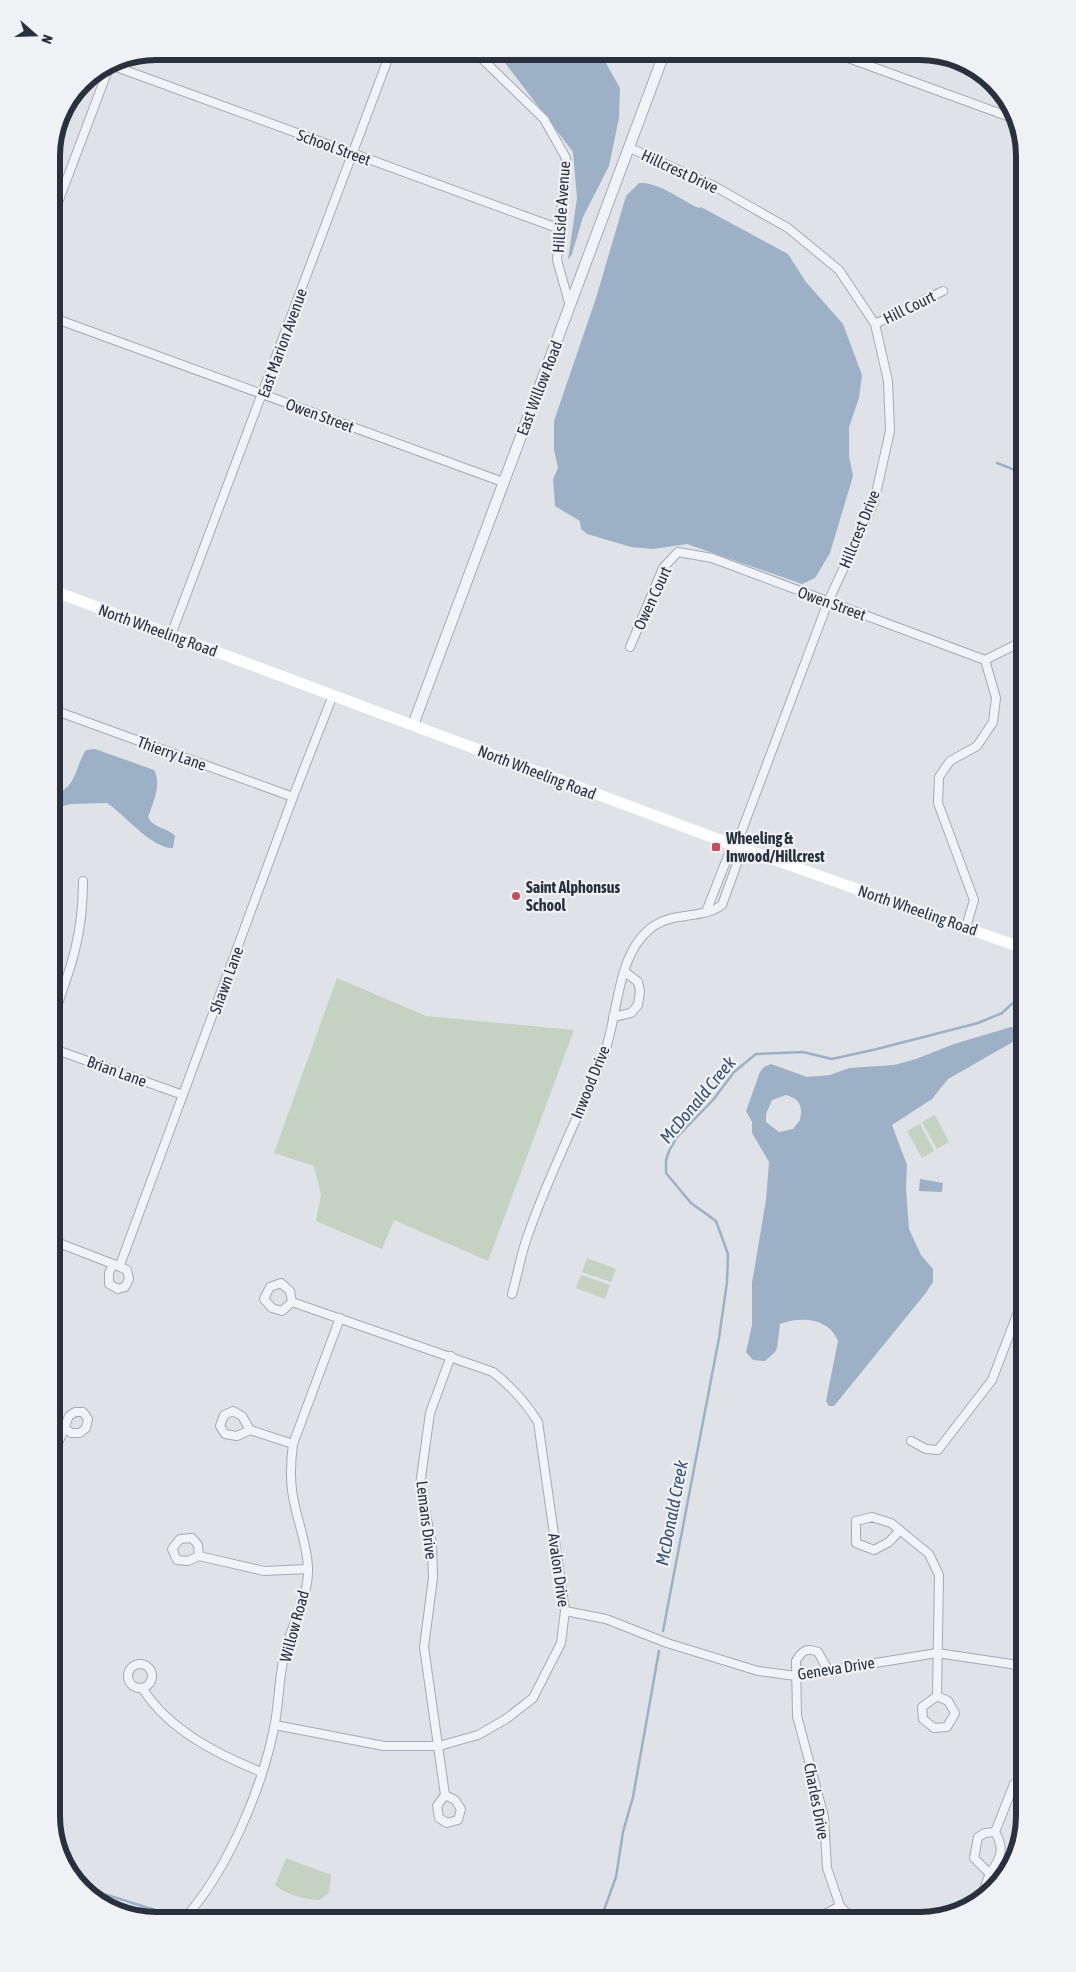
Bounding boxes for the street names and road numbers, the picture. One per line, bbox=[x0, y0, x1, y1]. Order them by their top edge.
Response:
street label: School Street bbox=[295, 125, 374, 169]
street label: Hillcrest Drive bbox=[639, 145, 721, 197]
street label: Hillside Avenue bbox=[549, 160, 573, 254]
street label: East Marion Avenue bbox=[254, 286, 310, 400]
street label: Hill Court bbox=[880, 287, 938, 327]
street label: East Willow Road bbox=[513, 338, 565, 438]
street label: Owen Street bbox=[284, 394, 357, 436]
street label: Hillcrest Drive bbox=[835, 487, 883, 571]
street label: Owen Court bbox=[630, 563, 675, 632]
street label: Owen Street bbox=[796, 582, 869, 624]
street label: North Wheeling Road bbox=[96, 600, 220, 661]
street label: Thierry Lane bbox=[135, 732, 209, 775]
street label: North Wheeling Road bbox=[475, 741, 599, 804]
street label: North Wheeling Road bbox=[856, 881, 980, 940]
street label: Shawn Lane bbox=[206, 944, 246, 1016]
street label: Inwood Drive bbox=[567, 1043, 613, 1121]
street label: Brian Lane bbox=[85, 1052, 149, 1090]
street label: Lemans Drive bbox=[413, 1480, 441, 1560]
street label: Avalon Drive bbox=[545, 1532, 573, 1608]
street label: Willow Road bbox=[276, 1588, 312, 1664]
street label: Geneva Drive bbox=[796, 1653, 876, 1683]
street label: Charles Drive bbox=[801, 1761, 833, 1841]

